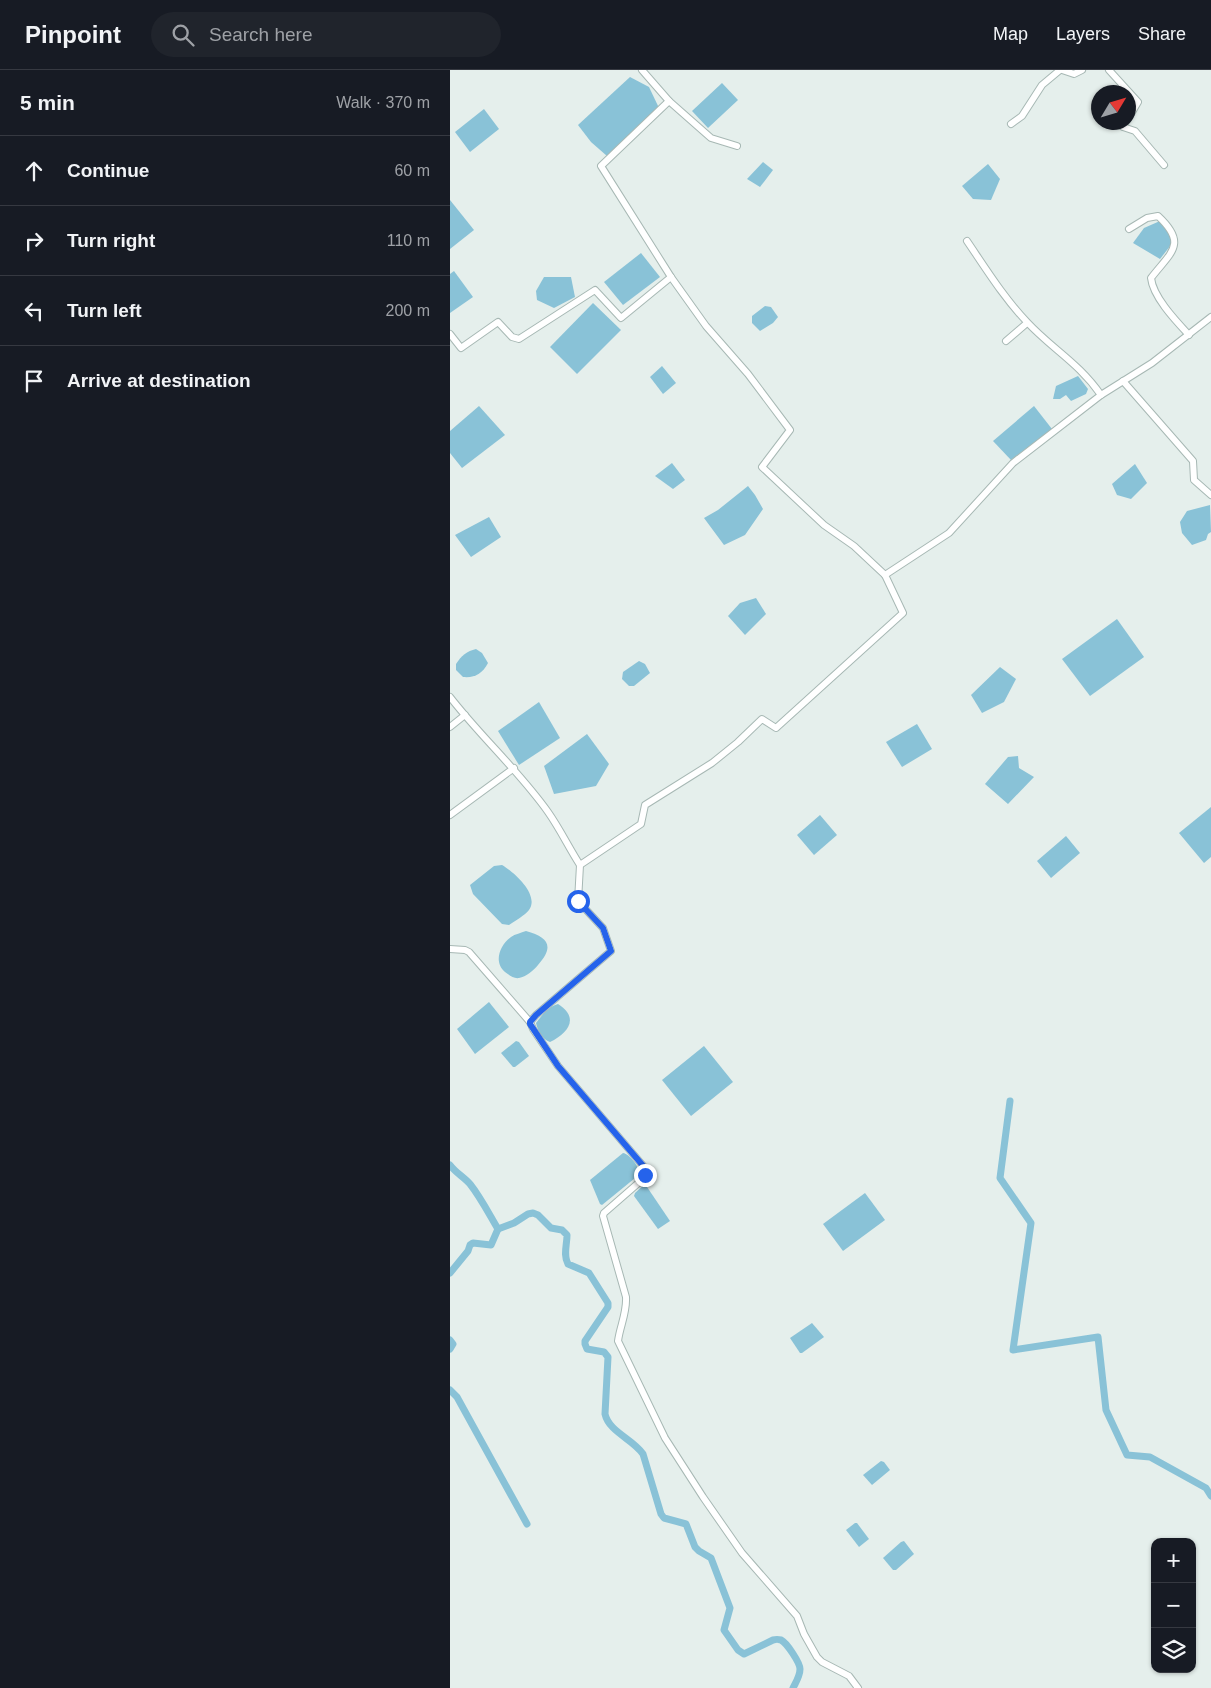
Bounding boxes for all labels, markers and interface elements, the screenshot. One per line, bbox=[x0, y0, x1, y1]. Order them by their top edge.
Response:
search box bbox=[151, 12, 501, 57]
text: Pinpoint bbox=[25, 21, 121, 48]
icon: search bbox=[169, 21, 197, 49]
text: Search here bbox=[209, 24, 313, 45]
text: Map bbox=[993, 24, 1028, 44]
text: Layers bbox=[1056, 24, 1110, 44]
text: Share bbox=[1138, 24, 1186, 44]
north arrow bbox=[1091, 85, 1136, 130]
text: 5 min bbox=[20, 91, 75, 114]
text: Walk · 370 m bbox=[336, 94, 430, 111]
icon: ahead bbox=[20, 157, 48, 185]
text: Continue bbox=[67, 160, 149, 181]
text: 60 m bbox=[394, 162, 430, 179]
icon: right bbox=[20, 227, 48, 255]
text: Turn right bbox=[67, 230, 155, 251]
text: 110 m bbox=[387, 232, 430, 249]
icon: left bbox=[20, 297, 48, 325]
text: Turn left bbox=[67, 300, 142, 321]
text: 200 m bbox=[386, 302, 430, 319]
icon: arrive bbox=[20, 367, 48, 395]
text: Arrive at destination bbox=[67, 370, 251, 391]
route start bbox=[567, 890, 590, 913]
route end bbox=[634, 1164, 657, 1187]
map controls bbox=[1151, 1538, 1196, 1673]
button: + bbox=[1151, 1538, 1196, 1583]
button: − bbox=[1151, 1583, 1196, 1628]
button: layers bbox=[1151, 1628, 1196, 1673]

